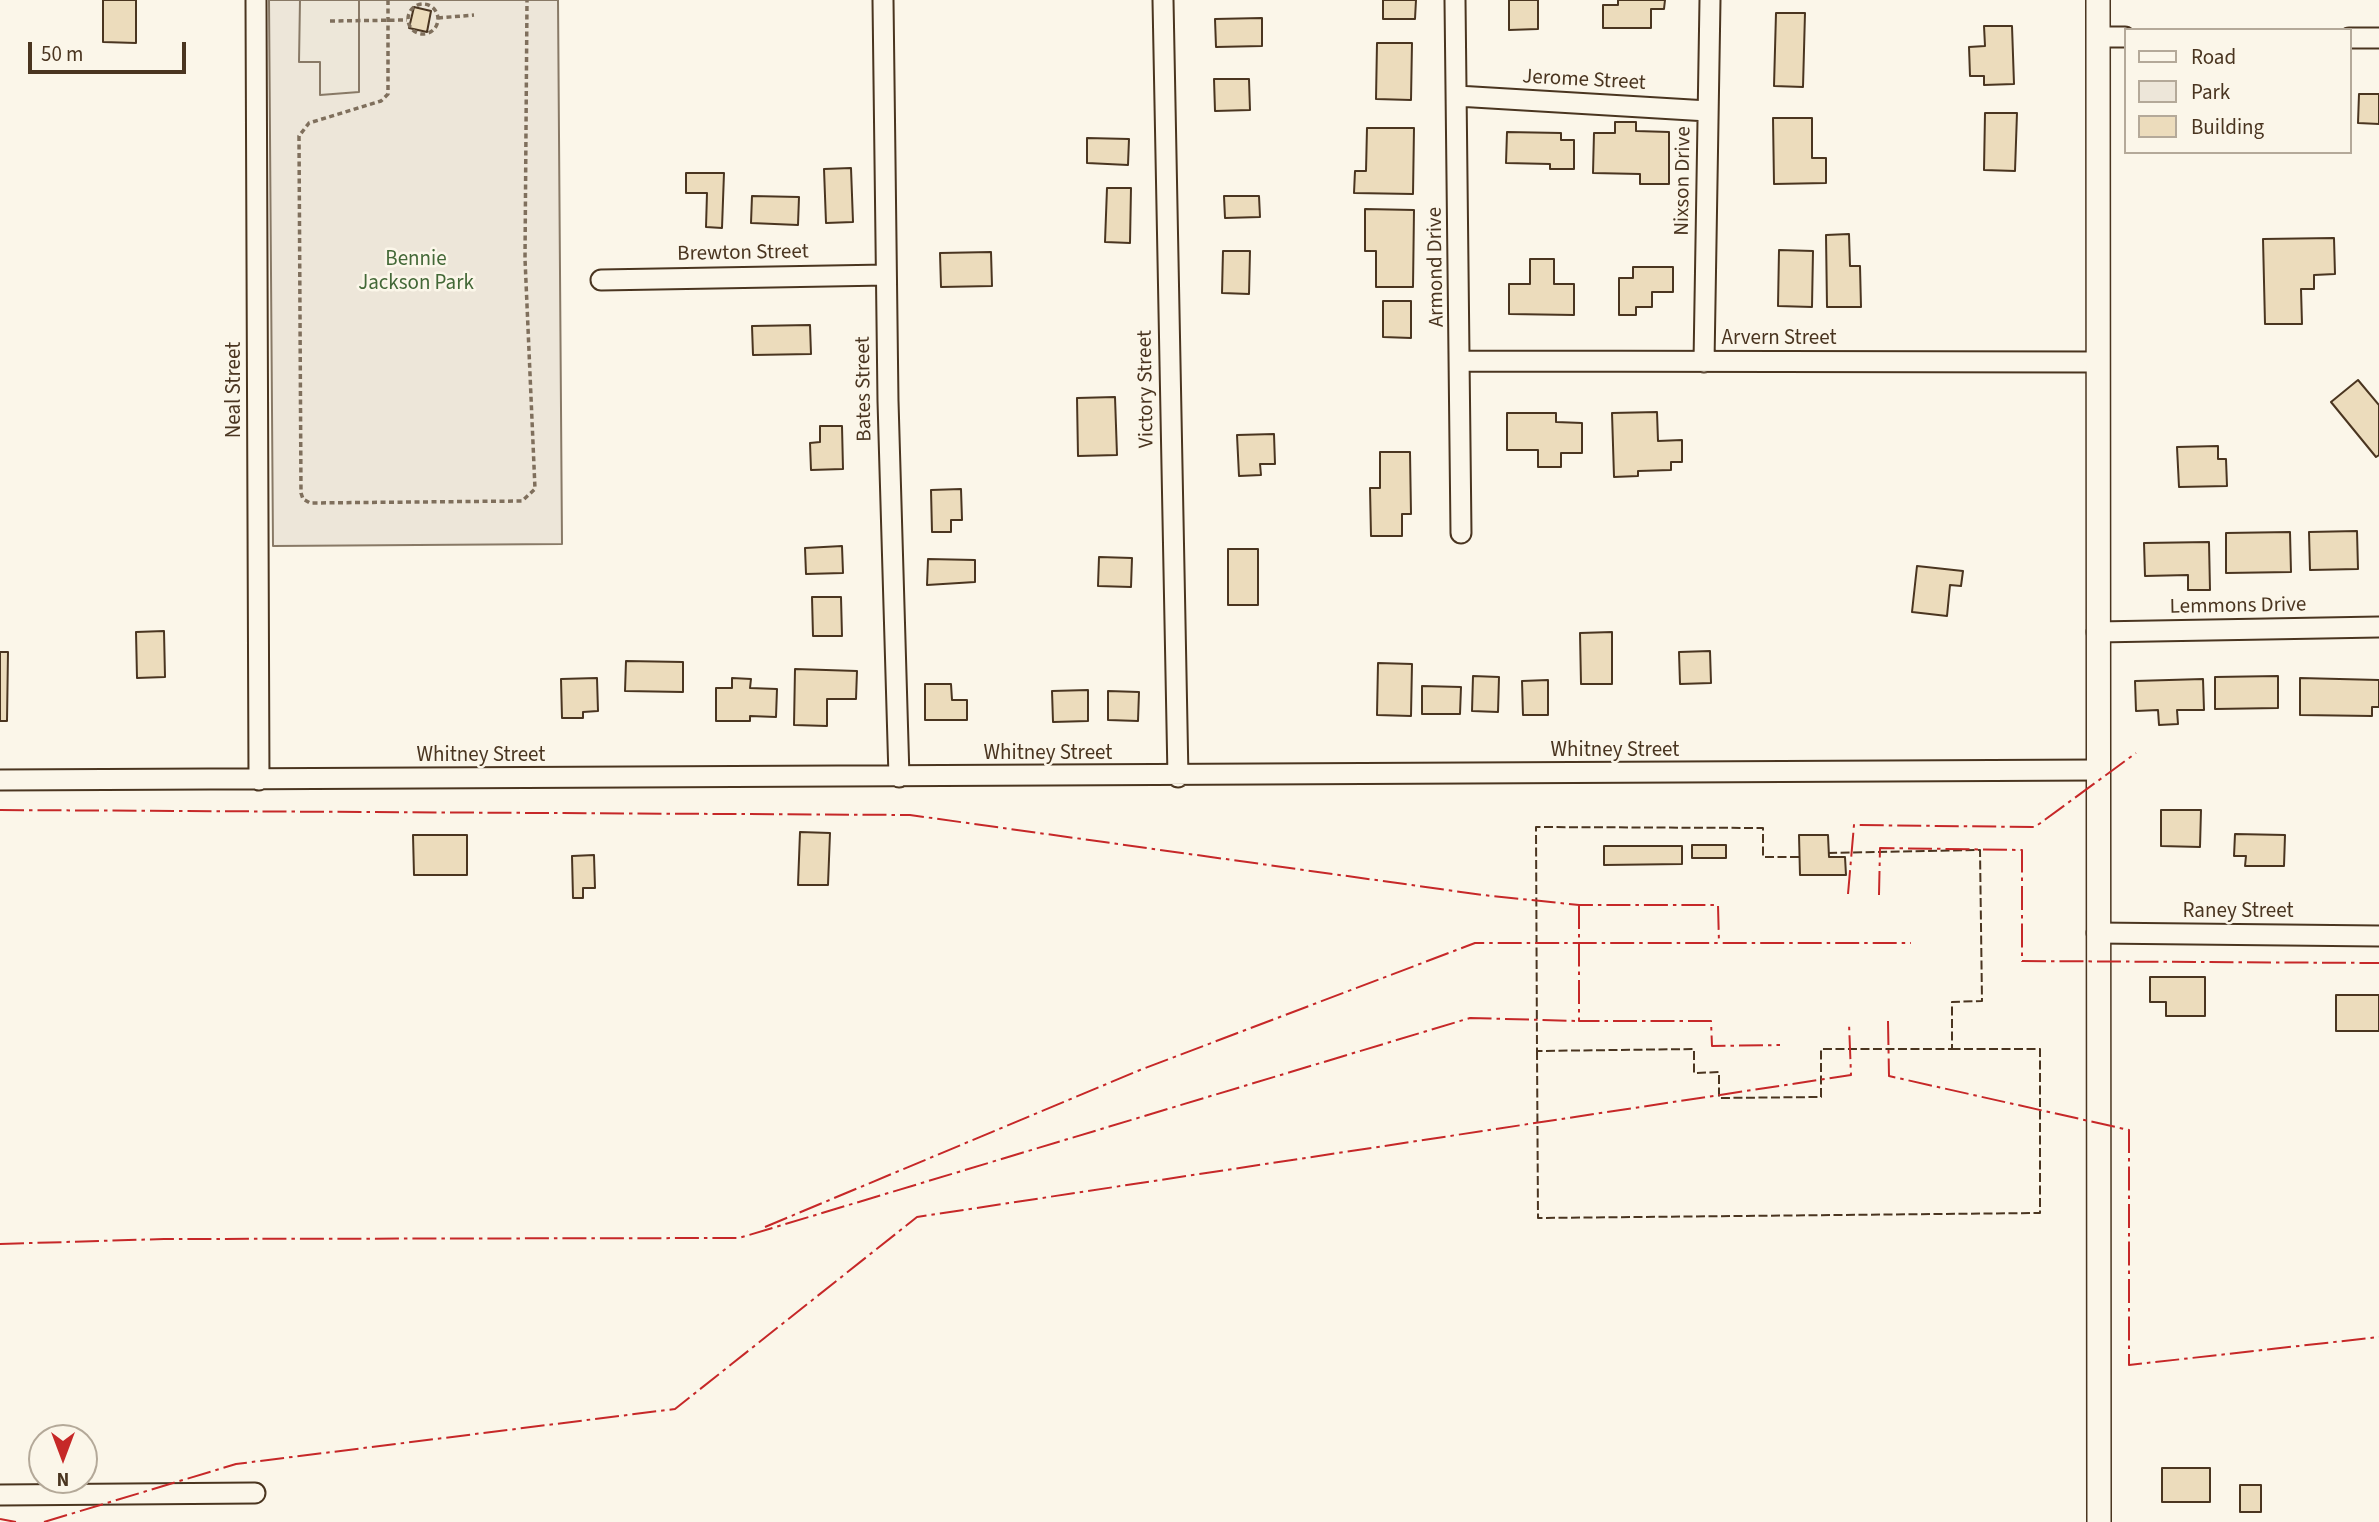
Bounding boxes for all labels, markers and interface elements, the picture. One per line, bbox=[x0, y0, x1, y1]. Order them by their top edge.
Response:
scale bar bbox=[32, 28, 189, 72]
legend bbox=[2124, 28, 2351, 154]
text: 50 m bbox=[41, 39, 83, 69]
text: Road bbox=[2191, 42, 2236, 72]
street label: Jerome Street bbox=[1522, 65, 1646, 97]
text: Park bbox=[2191, 77, 2230, 107]
text: Building bbox=[2191, 112, 2264, 142]
street label: Nixson Drive bbox=[1670, 126, 1698, 236]
street label: Armond Drive bbox=[1423, 207, 1451, 327]
street label: Brewton Street bbox=[677, 240, 809, 268]
park label: Bennie Jackson Park bbox=[358, 247, 474, 297]
street label: Arvern Street bbox=[1722, 326, 1836, 352]
street label: Victory Street bbox=[1133, 330, 1161, 448]
street label: Bates Street bbox=[851, 336, 879, 442]
street label: Neal Street bbox=[222, 342, 248, 438]
street label: Lemmons Drive bbox=[2170, 593, 2306, 621]
street label: Whitney Street bbox=[1551, 738, 1679, 764]
street label: Whitney Street bbox=[984, 741, 1112, 767]
street label: Whitney Street bbox=[417, 743, 545, 769]
street label: Raney Street bbox=[2182, 899, 2294, 925]
north arrow bbox=[28, 1424, 98, 1494]
text: N bbox=[57, 1465, 69, 1492]

